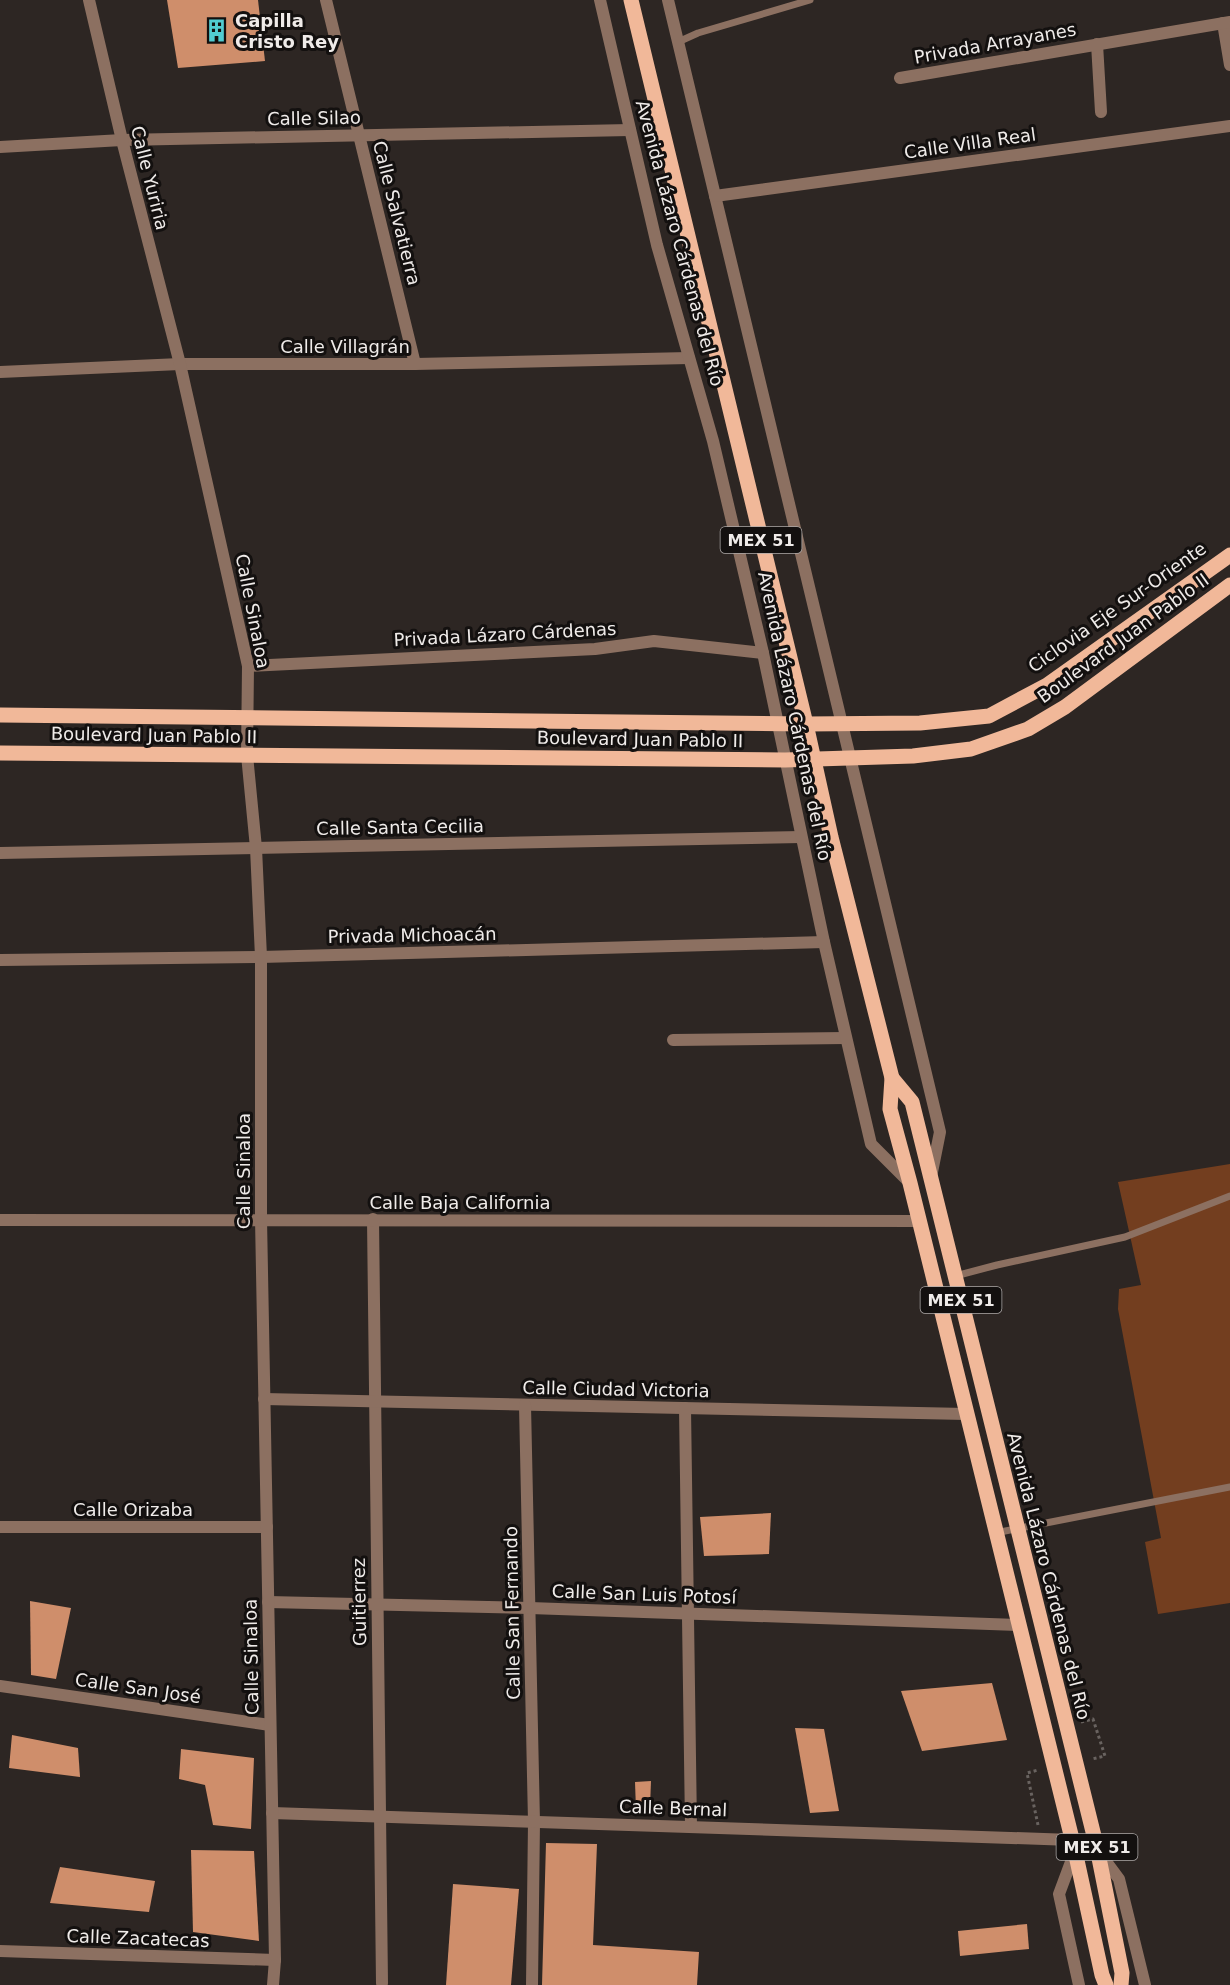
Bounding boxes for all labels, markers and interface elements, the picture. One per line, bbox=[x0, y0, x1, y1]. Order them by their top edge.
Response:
place label: Capilla Cristo Rey bbox=[235, 10, 339, 52]
building icon: Capilla Cristo Rey bbox=[204, 17, 230, 43]
street label: Privada Arrayanes bbox=[912, 18, 1078, 68]
street label: Avenida Lázaro Cárdenas del Río bbox=[632, 98, 728, 388]
street label: Calle Silao bbox=[267, 107, 361, 129]
street label: Calle Villa Real bbox=[903, 123, 1037, 163]
street label: Calle Yuriria bbox=[127, 124, 173, 232]
street label: Calle Salvatierra bbox=[369, 139, 425, 287]
street label: Calle Villagrán bbox=[280, 336, 410, 357]
road number: MEX 51 bbox=[720, 527, 801, 553]
street label: Ciclovia Eje Sur-Oriente bbox=[1024, 538, 1210, 676]
street label: Calle Sinaloa bbox=[232, 552, 274, 670]
street label: Avenida Lázaro Cárdenas del Río bbox=[754, 569, 836, 863]
street label: Boulevard Juan Pablo II bbox=[1033, 569, 1213, 707]
street label: Privada Lázaro Cárdenas bbox=[393, 618, 617, 650]
street label: Boulevard Juan Pablo II bbox=[51, 723, 257, 747]
street label: Boulevard Juan Pablo II bbox=[537, 727, 743, 751]
street label: Calle Santa Cecilia bbox=[316, 815, 484, 839]
street label: Privada Michoacán bbox=[327, 923, 497, 947]
street label: Calle Sinaloa bbox=[233, 1113, 254, 1229]
street label: Calle Baja California bbox=[369, 1192, 551, 1213]
road number: MEX 51 bbox=[920, 1287, 1002, 1313]
street label: Calle Ciudad Victoria bbox=[522, 1377, 710, 1401]
street label: Avenida Lázaro Cárdenas del Río bbox=[1003, 1430, 1095, 1722]
street label: Calle Orizaba bbox=[73, 1499, 193, 1520]
street label: Calle San Fernando bbox=[500, 1526, 524, 1700]
street label: Guitierrez bbox=[348, 1558, 370, 1646]
street label: Calle San Luis Potosí bbox=[551, 1580, 738, 1608]
street label: Calle Sinaloa bbox=[239, 1599, 263, 1715]
street label: Calle San José bbox=[74, 1669, 202, 1707]
street label: Calle Bernal bbox=[618, 1796, 728, 1820]
road number: MEX 51 bbox=[1056, 1834, 1138, 1860]
street label: Calle Zacatecas bbox=[66, 1925, 210, 1951]

